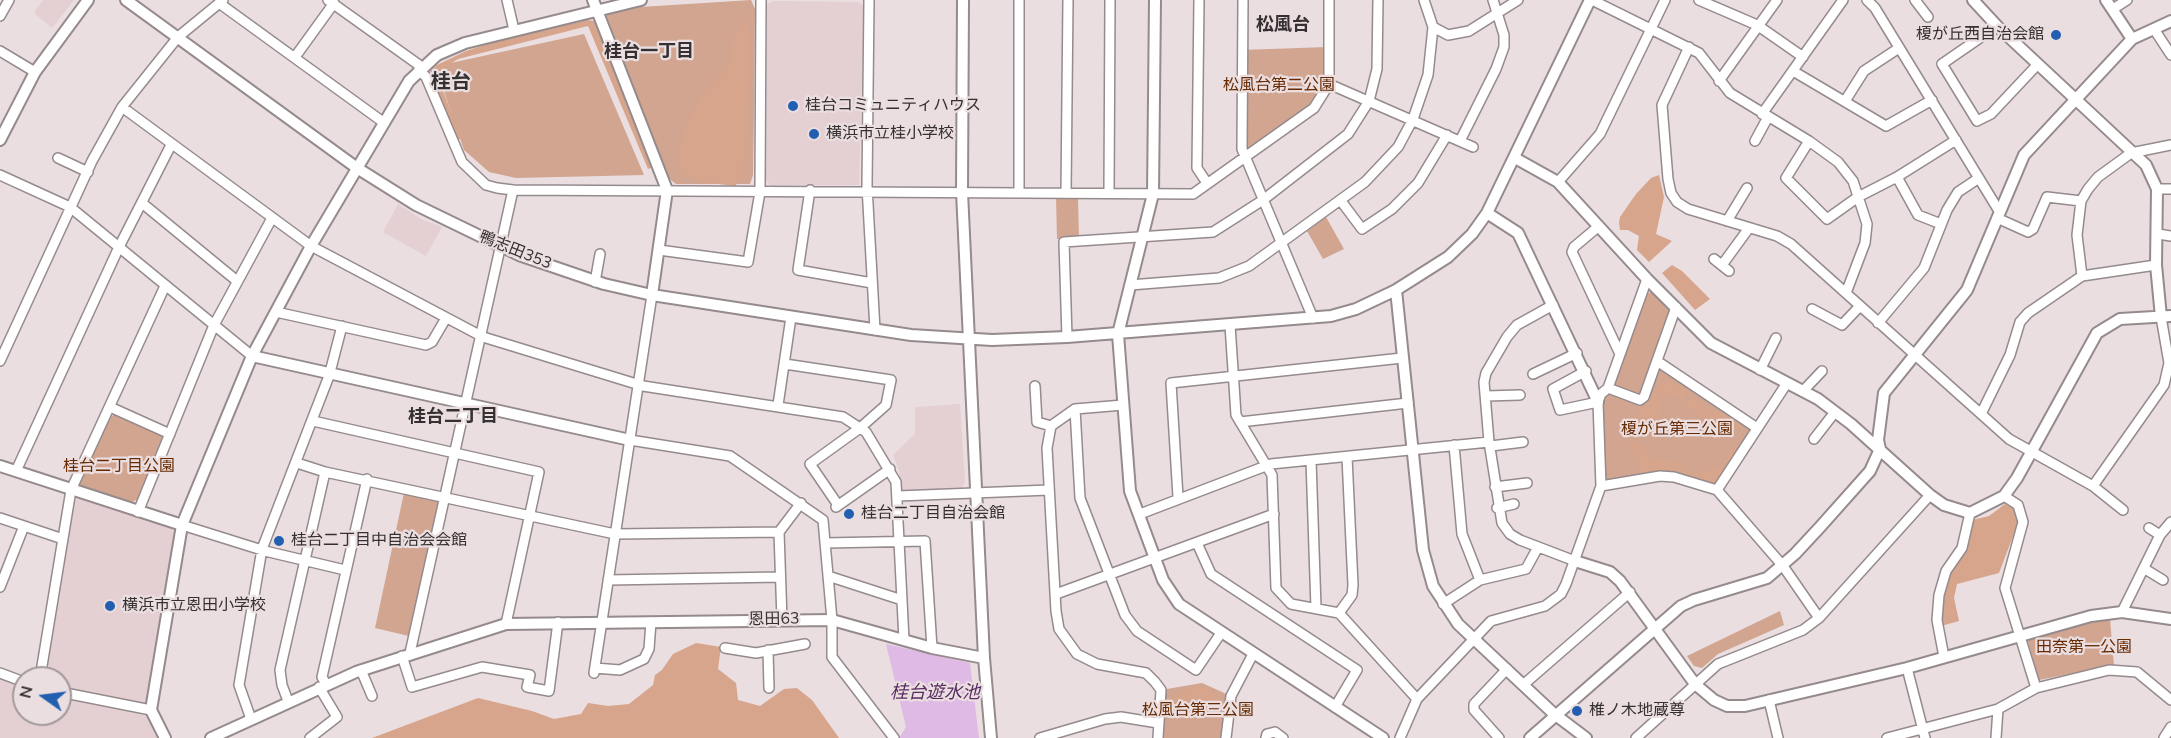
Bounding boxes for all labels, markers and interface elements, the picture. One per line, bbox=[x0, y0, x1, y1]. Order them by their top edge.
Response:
district label: 松風台 bbox=[1256, 15, 1310, 37]
place label: 榎が丘西自治会館 bbox=[1916, 25, 2044, 45]
marker: 榎が丘西自治会館 bbox=[2049, 28, 2063, 42]
district label: 桂台一丁目 bbox=[604, 42, 694, 64]
district label: 桂台 bbox=[431, 71, 471, 95]
park label: 松風台第二公園 bbox=[1223, 76, 1335, 96]
place label: 桂台コミュニティハウス bbox=[805, 96, 981, 116]
marker: 桂台コミュニティハウス bbox=[786, 99, 800, 113]
place label: 横浜市立桂小学校 bbox=[826, 124, 954, 144]
marker: 横浜市立桂小学校 bbox=[807, 127, 821, 141]
street label: 鴨志田353 bbox=[476, 228, 554, 274]
district label: 桂台二丁目 bbox=[408, 407, 498, 429]
park label: 榎が丘第三公園 bbox=[1621, 420, 1733, 440]
park label: 桂台二丁目公園 bbox=[63, 457, 175, 477]
place label: 桂台二丁目自治会館 bbox=[861, 504, 1005, 524]
marker: 桂台二丁目自治会館 bbox=[842, 507, 856, 521]
place label: 桂台二丁目中自治会会館 bbox=[291, 531, 467, 551]
marker: 桂台二丁目中自治会会館 bbox=[272, 534, 286, 548]
place label: 横浜市立恩田小学校 bbox=[122, 596, 266, 616]
marker: 横浜市立恩田小学校 bbox=[103, 599, 117, 613]
street label: 恩田63 bbox=[748, 610, 800, 630]
park label: 田奈第一公園 bbox=[2036, 638, 2132, 658]
north arrow bbox=[12, 666, 72, 726]
water label: 桂台遊水池 bbox=[890, 683, 980, 705]
text: N bbox=[14, 684, 39, 701]
park label: 松風台第三公園 bbox=[1142, 701, 1254, 721]
place label: 椎ノ木地蔵尊 bbox=[1589, 701, 1685, 721]
marker: 椎ノ木地蔵尊 bbox=[1570, 704, 1584, 718]

